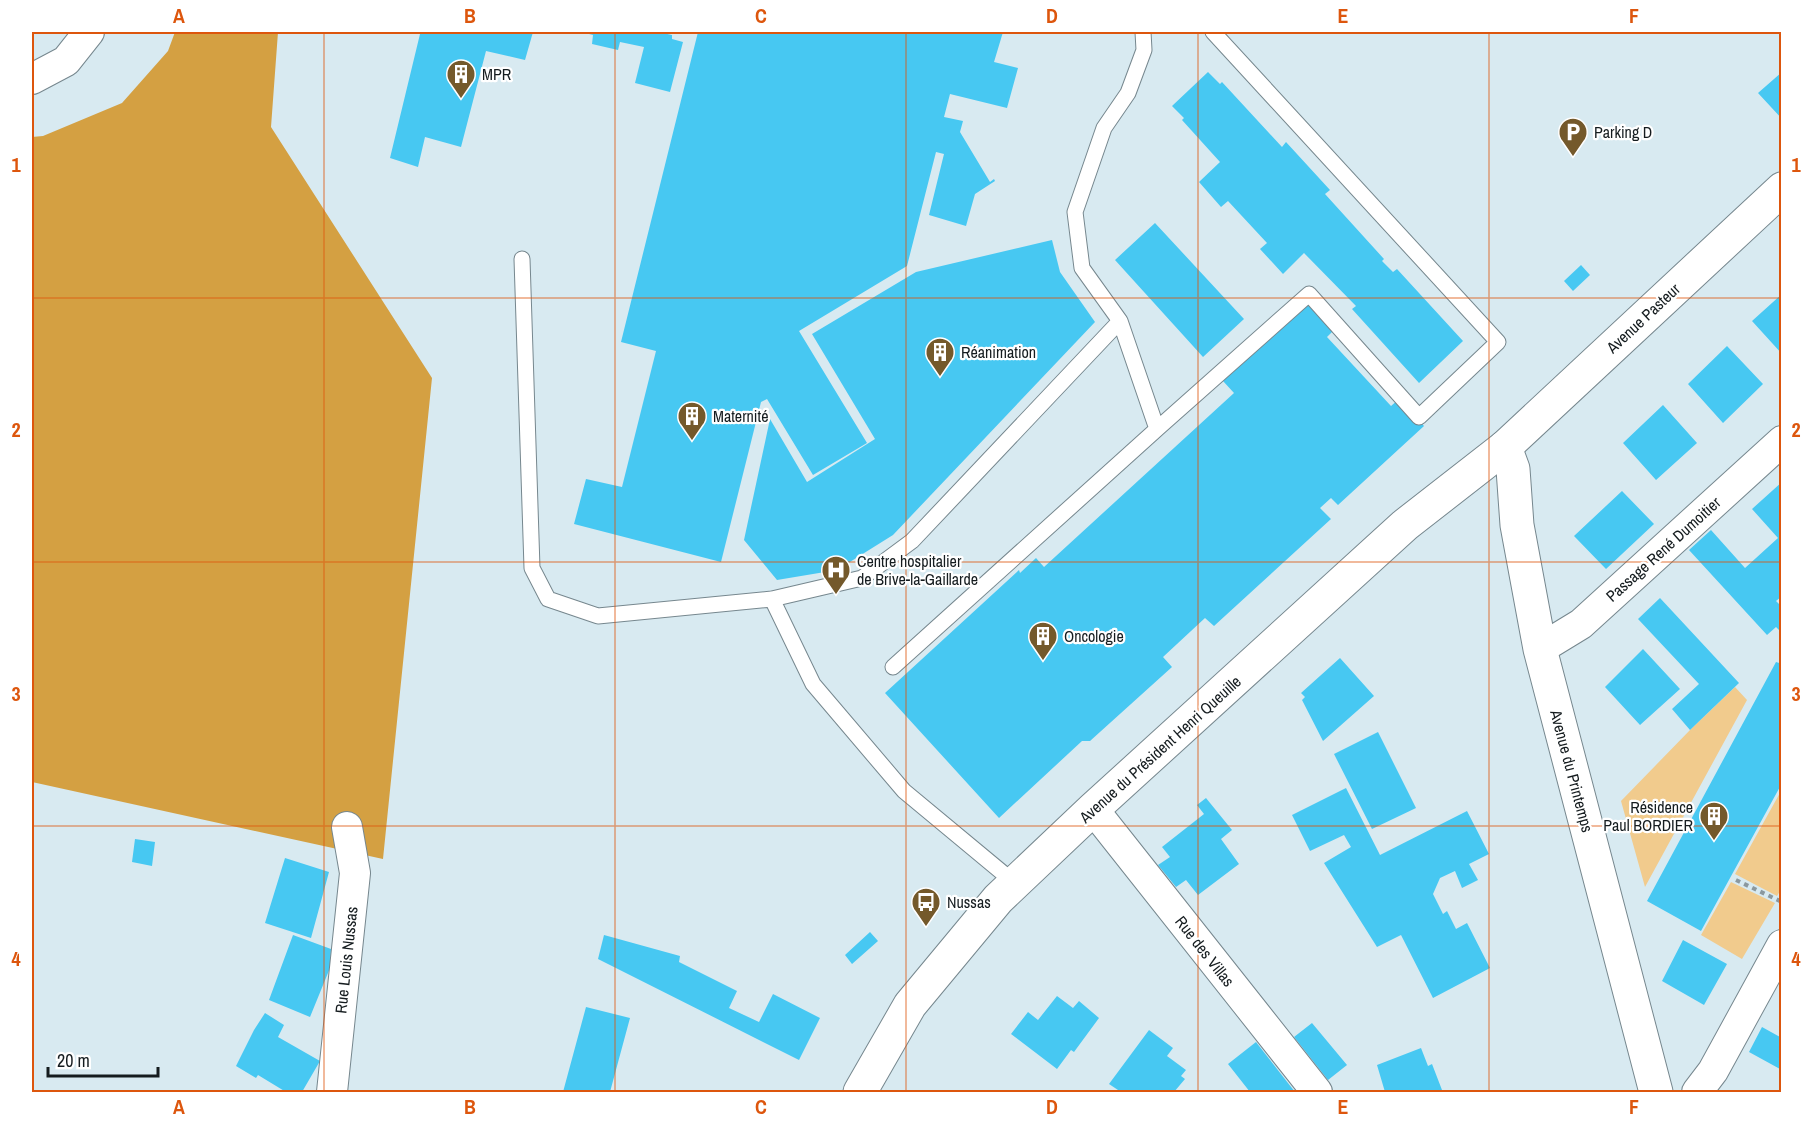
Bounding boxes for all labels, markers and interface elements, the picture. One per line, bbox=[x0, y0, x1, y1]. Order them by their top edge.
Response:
text: A bbox=[173, 2, 185, 29]
text: B bbox=[464, 2, 476, 29]
text: C bbox=[755, 2, 767, 29]
text: D bbox=[1046, 2, 1058, 29]
text: E bbox=[1338, 2, 1349, 29]
text: F bbox=[1629, 2, 1639, 29]
building icon: MPR bbox=[445, 58, 477, 100]
place label: MPR bbox=[482, 63, 512, 85]
parking icon: Parking D bbox=[1557, 116, 1589, 158]
place label: Parking D bbox=[1594, 121, 1652, 143]
text: 1 bbox=[11, 151, 21, 178]
text: 1 bbox=[1791, 151, 1801, 178]
street label: Avenue Pasteur bbox=[1601, 278, 1685, 358]
building icon: Réanimation bbox=[924, 336, 956, 378]
place label: Réanimation bbox=[961, 341, 1036, 363]
building icon: Maternité bbox=[676, 400, 708, 442]
place label: Maternité bbox=[713, 405, 768, 427]
text: 2 bbox=[11, 416, 21, 443]
text: 2 bbox=[1791, 416, 1801, 443]
street label: Passage René Dumoitier bbox=[1601, 491, 1726, 606]
place label: Centre hospitalier de Brive-la-Gaillarde bbox=[857, 550, 978, 590]
hospital icon: Centre hospitalier de Brive-la-Gaillarde bbox=[820, 554, 852, 596]
building icon: Oncologie bbox=[1027, 620, 1059, 662]
place label: Oncologie bbox=[1064, 625, 1124, 647]
street label: Avenue du Président Henri Queuille bbox=[1074, 670, 1246, 828]
text: 3 bbox=[11, 680, 21, 707]
text: 3 bbox=[1791, 680, 1801, 707]
street label: Avenue du Printemps bbox=[1545, 706, 1599, 835]
place label: Résidence Paul BORDIER bbox=[1603, 796, 1694, 836]
building icon: Résidence Paul BORDIER bbox=[1698, 800, 1730, 842]
bus stop icon: Nussas bbox=[910, 886, 942, 928]
place label: Nussas bbox=[947, 891, 991, 913]
street label: Rue Louis Nussas bbox=[329, 906, 363, 1014]
street label: Rue des Villas bbox=[1170, 911, 1240, 991]
text: 4 bbox=[11, 945, 21, 972]
text: 4 bbox=[1791, 945, 1801, 972]
scale bar bbox=[48, 1040, 158, 1078]
text: 20 m bbox=[57, 1048, 90, 1073]
text: A bbox=[173, 1093, 185, 1120]
text: B bbox=[464, 1093, 476, 1120]
text: C bbox=[755, 1093, 767, 1120]
text: D bbox=[1046, 1093, 1058, 1120]
text: E bbox=[1338, 1093, 1349, 1120]
text: F bbox=[1629, 1093, 1639, 1120]

